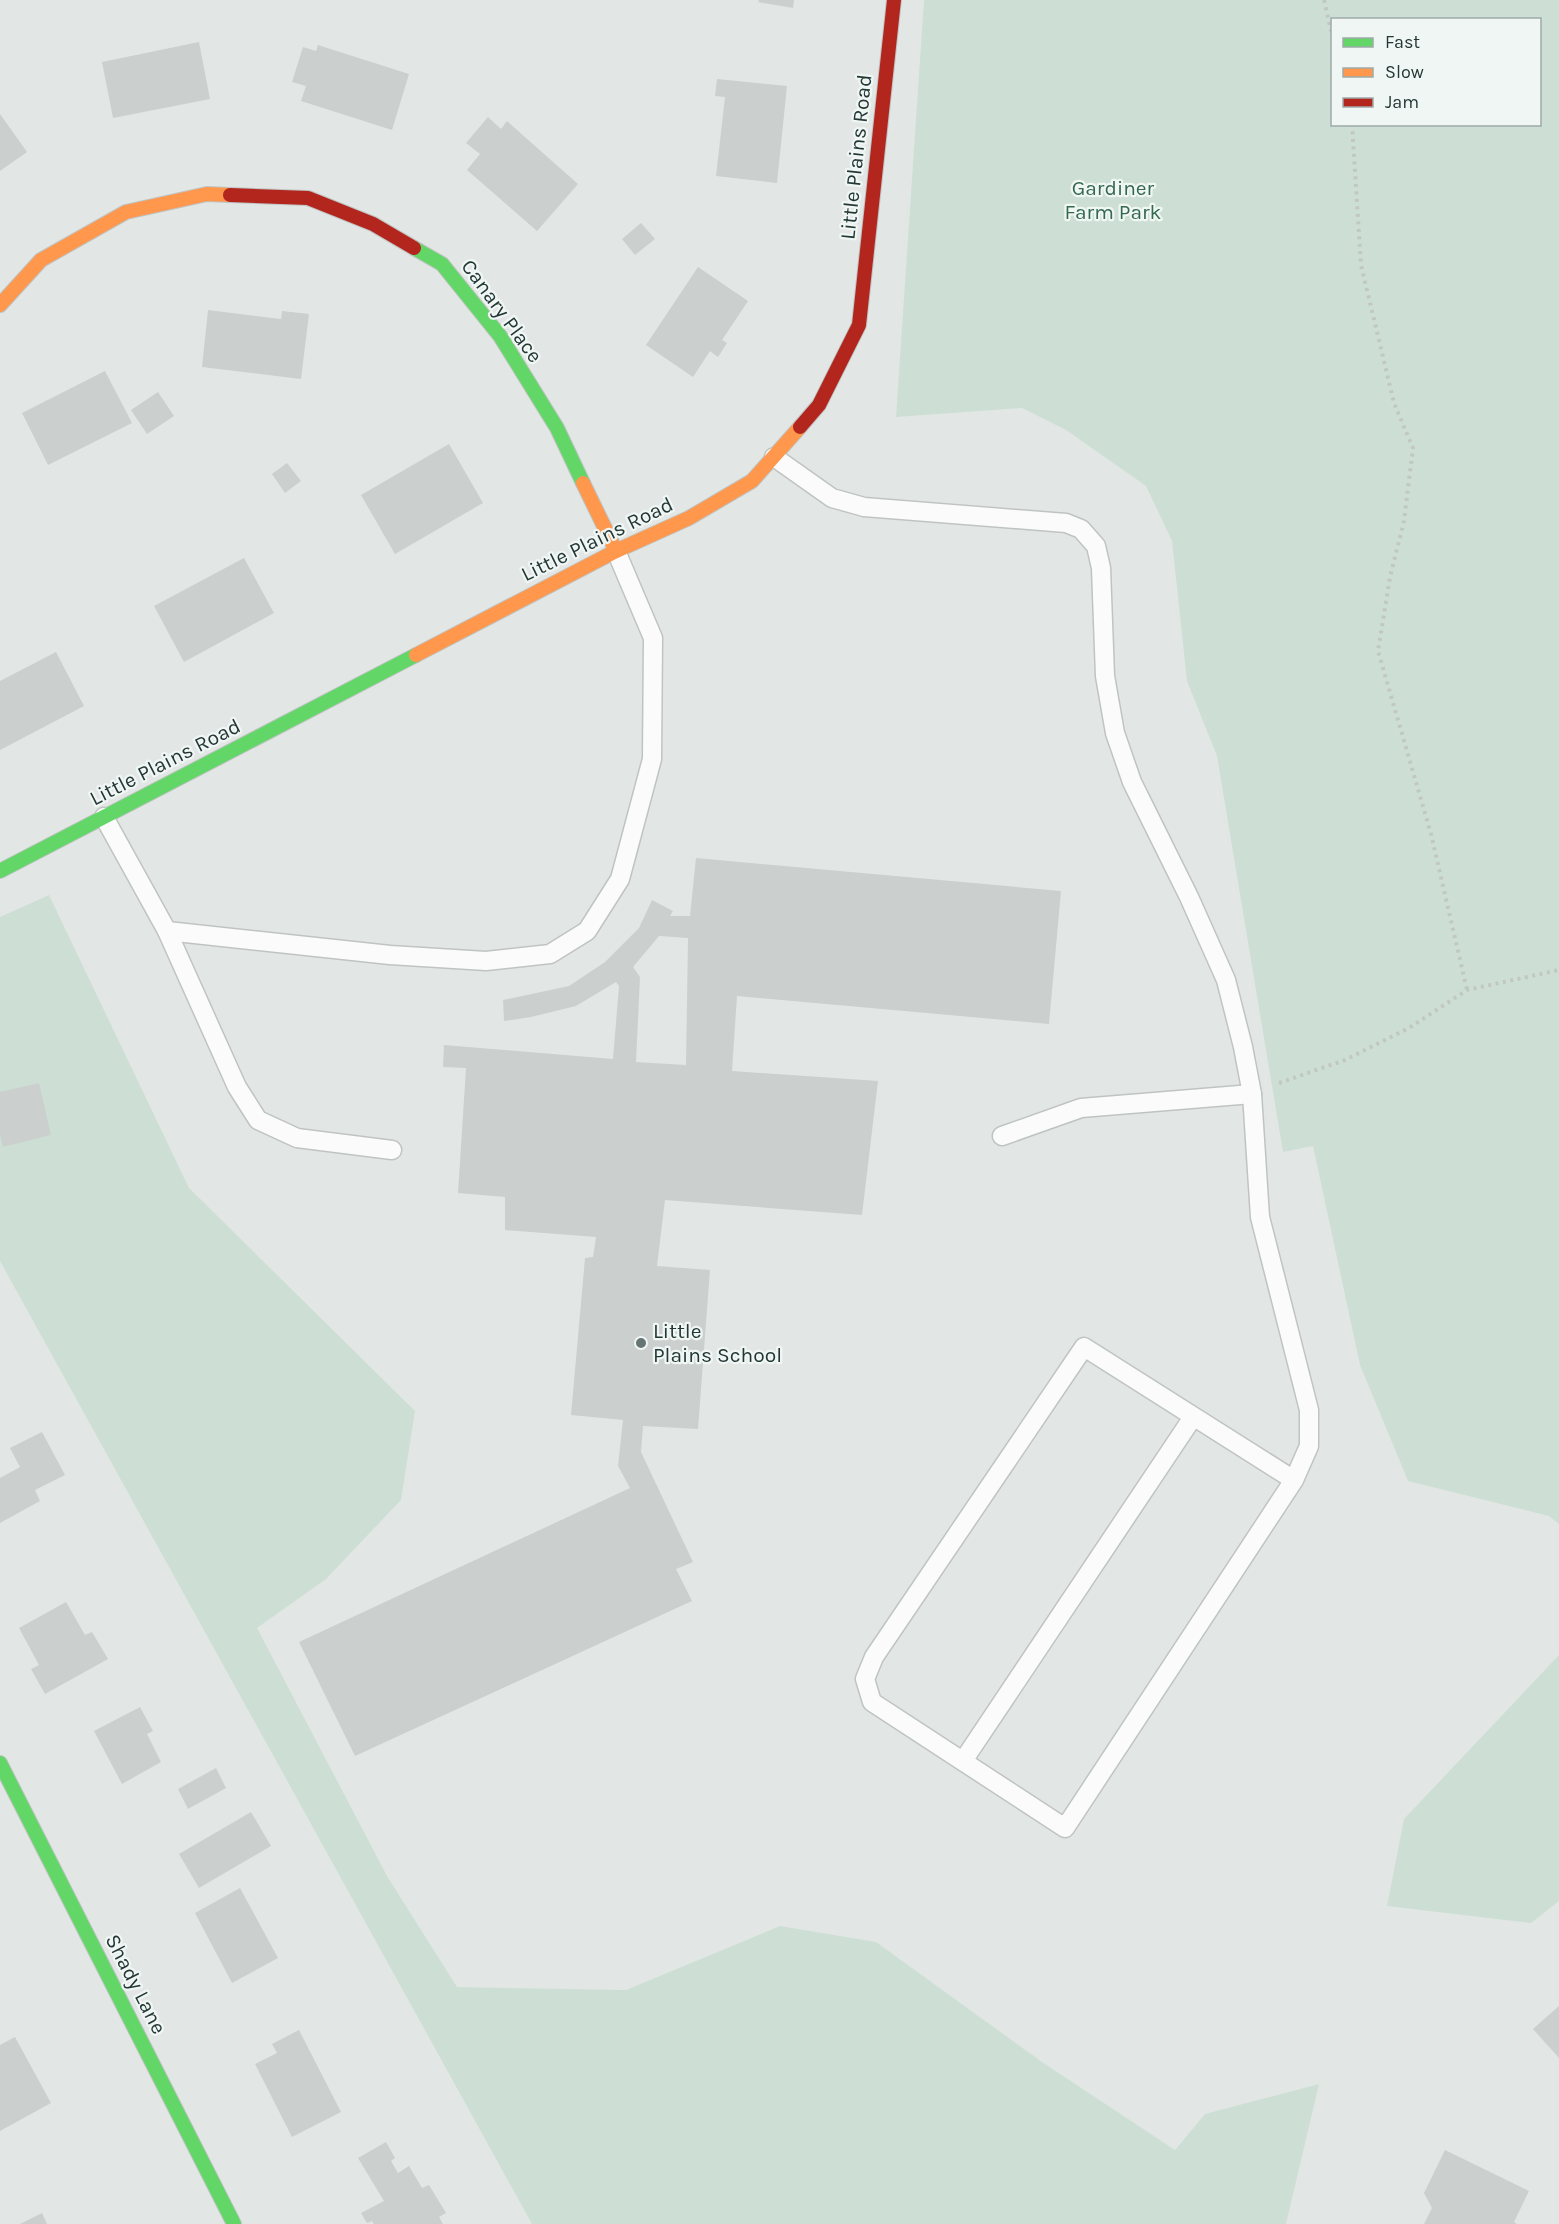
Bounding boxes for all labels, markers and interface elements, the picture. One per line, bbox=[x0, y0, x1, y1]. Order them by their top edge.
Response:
legend bbox=[1331, 18, 1541, 126]
text: Fast bbox=[1385, 31, 1420, 53]
text: Slow bbox=[1385, 61, 1424, 83]
street label: Little Plains Road bbox=[835, 73, 877, 241]
text: Jam bbox=[1385, 91, 1419, 113]
park label: Gardiner Farm Park bbox=[1065, 176, 1162, 224]
street label: Canary Place bbox=[457, 255, 547, 367]
street label: Little Plains Road bbox=[517, 492, 677, 586]
street label: Little Plains Road bbox=[86, 714, 244, 810]
place label: Little Plains School bbox=[653, 1319, 782, 1367]
marker: Little Plains School bbox=[634, 1336, 648, 1350]
street label: Shady Lane bbox=[101, 1930, 171, 2038]

